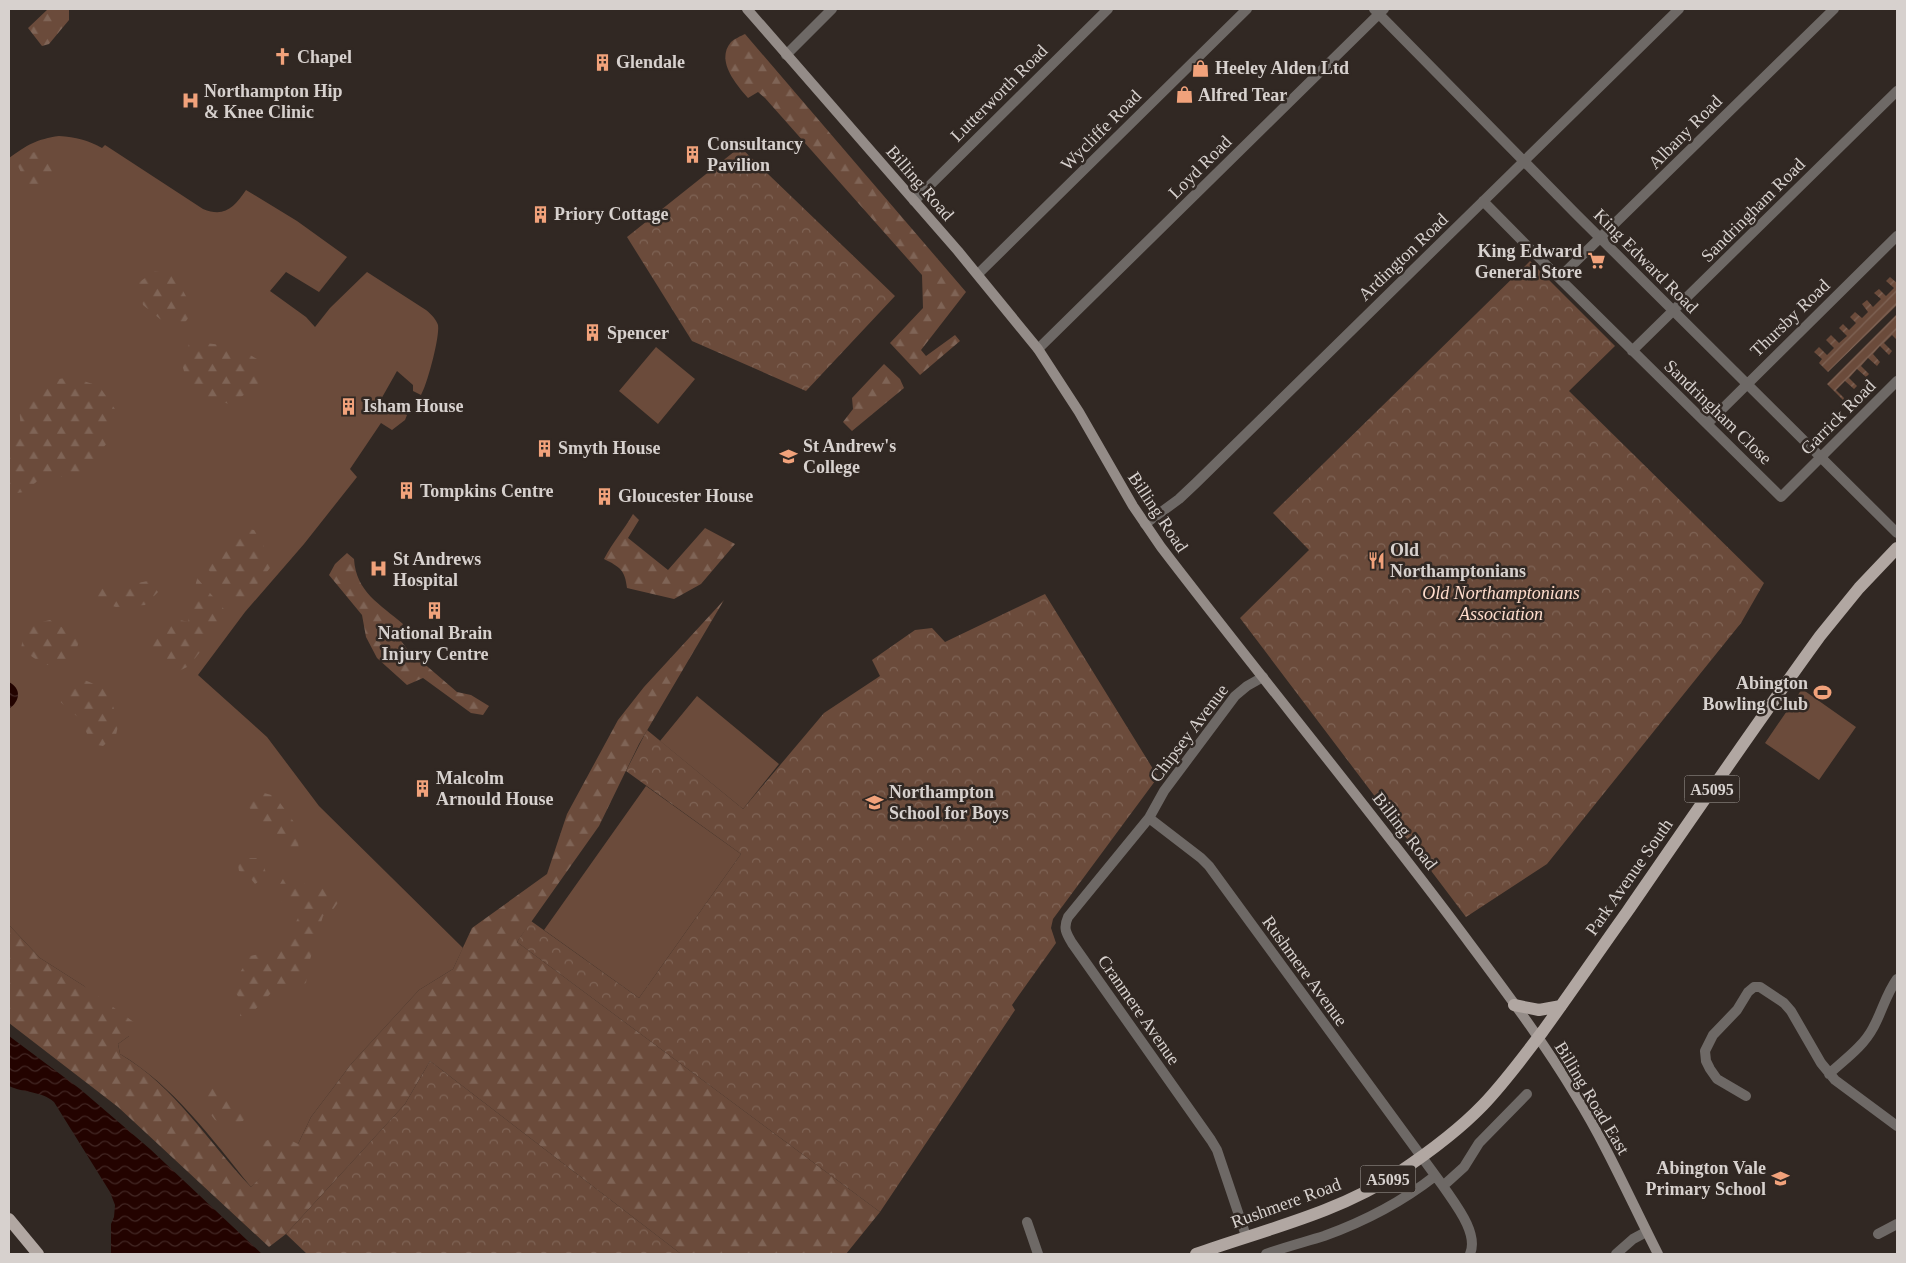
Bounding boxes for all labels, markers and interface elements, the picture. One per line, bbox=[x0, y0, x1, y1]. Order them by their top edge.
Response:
street label: Lutterworth Road bbox=[947, 41, 1051, 145]
church icon: Chapel bbox=[273, 47, 293, 67]
place label: Chapel bbox=[297, 47, 352, 67]
building icon: Glendale bbox=[592, 52, 612, 72]
place label: Glendale bbox=[616, 52, 685, 72]
shop icon: Heeley Alden Ltd bbox=[1191, 58, 1211, 78]
place label: Heeley Alden Ltd bbox=[1215, 58, 1349, 78]
place label: Northampton Hip & Knee Clinic bbox=[204, 81, 343, 122]
shop icon: Alfred Tear bbox=[1174, 85, 1194, 105]
place label: Alfred Tear bbox=[1198, 85, 1287, 105]
street label: Wycliffe Road bbox=[1057, 86, 1145, 174]
hospital icon: Northampton Hip & Knee Clinic bbox=[180, 91, 200, 111]
street label: Albany Road bbox=[1644, 91, 1726, 173]
street label: Loyd Road bbox=[1164, 131, 1236, 203]
place label: Consultancy Pavilion bbox=[707, 134, 803, 175]
street label: Billing Road bbox=[882, 142, 958, 224]
building icon: Consultancy Pavilion bbox=[683, 144, 703, 164]
street label: Sandringham Road bbox=[1697, 154, 1809, 266]
building icon: Priory Cottage bbox=[530, 204, 550, 224]
place label: Priory Cottage bbox=[554, 204, 668, 224]
street label: King Edward Road bbox=[1590, 205, 1702, 317]
street label: Ardington Road bbox=[1354, 209, 1452, 305]
place label: King Edward General Store bbox=[1475, 241, 1582, 282]
supermarket icon: King Edward General Store bbox=[1586, 251, 1606, 271]
street label: Thursby Road bbox=[1746, 275, 1834, 361]
building icon: Spencer bbox=[583, 323, 603, 343]
place label: Spencer bbox=[607, 323, 669, 343]
street label: Sandringham Close bbox=[1660, 356, 1776, 468]
street label: Garrick Road bbox=[1796, 375, 1880, 459]
building icon: Isham House bbox=[339, 396, 359, 416]
place label: Isham House bbox=[363, 396, 464, 416]
place label: St Andrew's College bbox=[803, 436, 896, 477]
building icon: Smyth House bbox=[534, 438, 554, 458]
place label: Smyth House bbox=[558, 438, 661, 458]
school or university icon: St Andrew's College bbox=[779, 446, 799, 466]
street label: Billing Road bbox=[1124, 468, 1192, 556]
building icon: Tompkins Centre bbox=[396, 481, 416, 501]
place label: Tompkins Centre bbox=[420, 481, 554, 501]
building icon: Gloucester House bbox=[594, 486, 614, 506]
place label: Gloucester House bbox=[618, 486, 753, 506]
place label: Old Northamptonians bbox=[1390, 540, 1526, 581]
place label: St Andrews Hospital bbox=[393, 549, 481, 590]
restaurant icon: Old Northamptonians bbox=[1366, 550, 1386, 570]
hospital icon: St Andrews Hospital bbox=[369, 559, 389, 579]
park label: Old Northamptonians Association bbox=[1422, 583, 1580, 624]
building icon: National Brain Injury Centre bbox=[425, 600, 445, 620]
place label: National Brain Injury Centre bbox=[378, 623, 492, 664]
place label: Abington Bowling Club bbox=[1702, 673, 1808, 714]
street label: Chipsey Avenue bbox=[1146, 680, 1232, 786]
sports icon: Abington Bowling Club bbox=[1812, 683, 1832, 703]
place label: Malcolm Arnould House bbox=[436, 768, 554, 809]
road number: A5095 bbox=[1684, 776, 1740, 802]
building icon: Malcolm Arnould House bbox=[412, 778, 432, 798]
place label: Northampton School for Boys bbox=[889, 782, 1009, 823]
street label: Billing Road bbox=[1369, 788, 1441, 874]
school or university icon: Northampton School for Boys bbox=[865, 792, 885, 812]
street label: Park Avenue South bbox=[1581, 815, 1677, 939]
street label: Rushmere Avenue bbox=[1258, 912, 1352, 1030]
street label: Cranmere Avenue bbox=[1094, 951, 1184, 1069]
street label: Billing Road East bbox=[1550, 1038, 1634, 1158]
place label: Abington Vale Primary School bbox=[1646, 1158, 1766, 1199]
road number: A5095 bbox=[1360, 1166, 1416, 1192]
school or university icon: Abington Vale Primary School bbox=[1770, 1168, 1790, 1188]
street label: Rushmere Road bbox=[1228, 1174, 1344, 1232]

